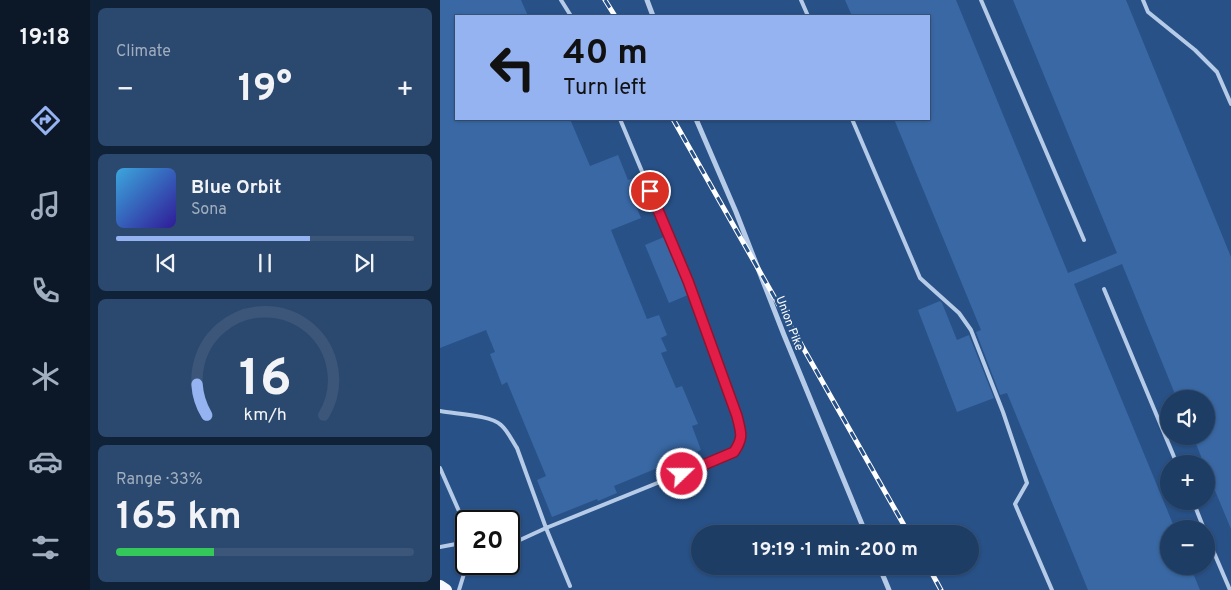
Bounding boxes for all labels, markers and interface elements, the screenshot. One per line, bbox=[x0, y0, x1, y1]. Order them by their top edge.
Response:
text: 19:18 bbox=[20, 25, 70, 52]
text: 40 m bbox=[563, 32, 648, 76]
icon: left bbox=[480, 35, 545, 100]
text: Climate bbox=[116, 42, 171, 62]
text: 19° bbox=[238, 66, 292, 115]
text: − bbox=[116, 73, 134, 109]
text: + bbox=[396, 73, 414, 109]
text: Turn left bbox=[563, 75, 646, 102]
icon: directions bbox=[28, 103, 63, 138]
pin bbox=[629, 170, 671, 212]
text: Blue Orbit bbox=[191, 176, 281, 200]
icon: arrive bbox=[636, 177, 664, 205]
icon: music bbox=[28, 188, 63, 223]
text: Sona bbox=[191, 200, 227, 220]
icon: previous bbox=[152, 249, 180, 277]
icon: pause bbox=[251, 249, 279, 277]
icon: next bbox=[350, 249, 378, 277]
icon: phone bbox=[28, 273, 63, 308]
street label: Union Pike bbox=[771, 294, 807, 353]
text: 16 bbox=[239, 348, 291, 414]
icon: climate bbox=[28, 359, 63, 394]
map controls bbox=[1160, 390, 1215, 575]
button: sound bbox=[1160, 390, 1215, 445]
text: km/h bbox=[243, 404, 287, 427]
icon: car bbox=[28, 444, 63, 479]
position arrow bbox=[655, 447, 707, 499]
button: + bbox=[1160, 455, 1215, 510]
text: Range · 33% bbox=[116, 470, 203, 490]
text: 165 km bbox=[116, 494, 242, 543]
speed limit sign: 20 bbox=[455, 510, 520, 575]
button: − bbox=[1160, 520, 1215, 575]
icon: filters bbox=[28, 530, 63, 565]
text: 19:19 · 1 min · 200 m bbox=[752, 538, 918, 562]

